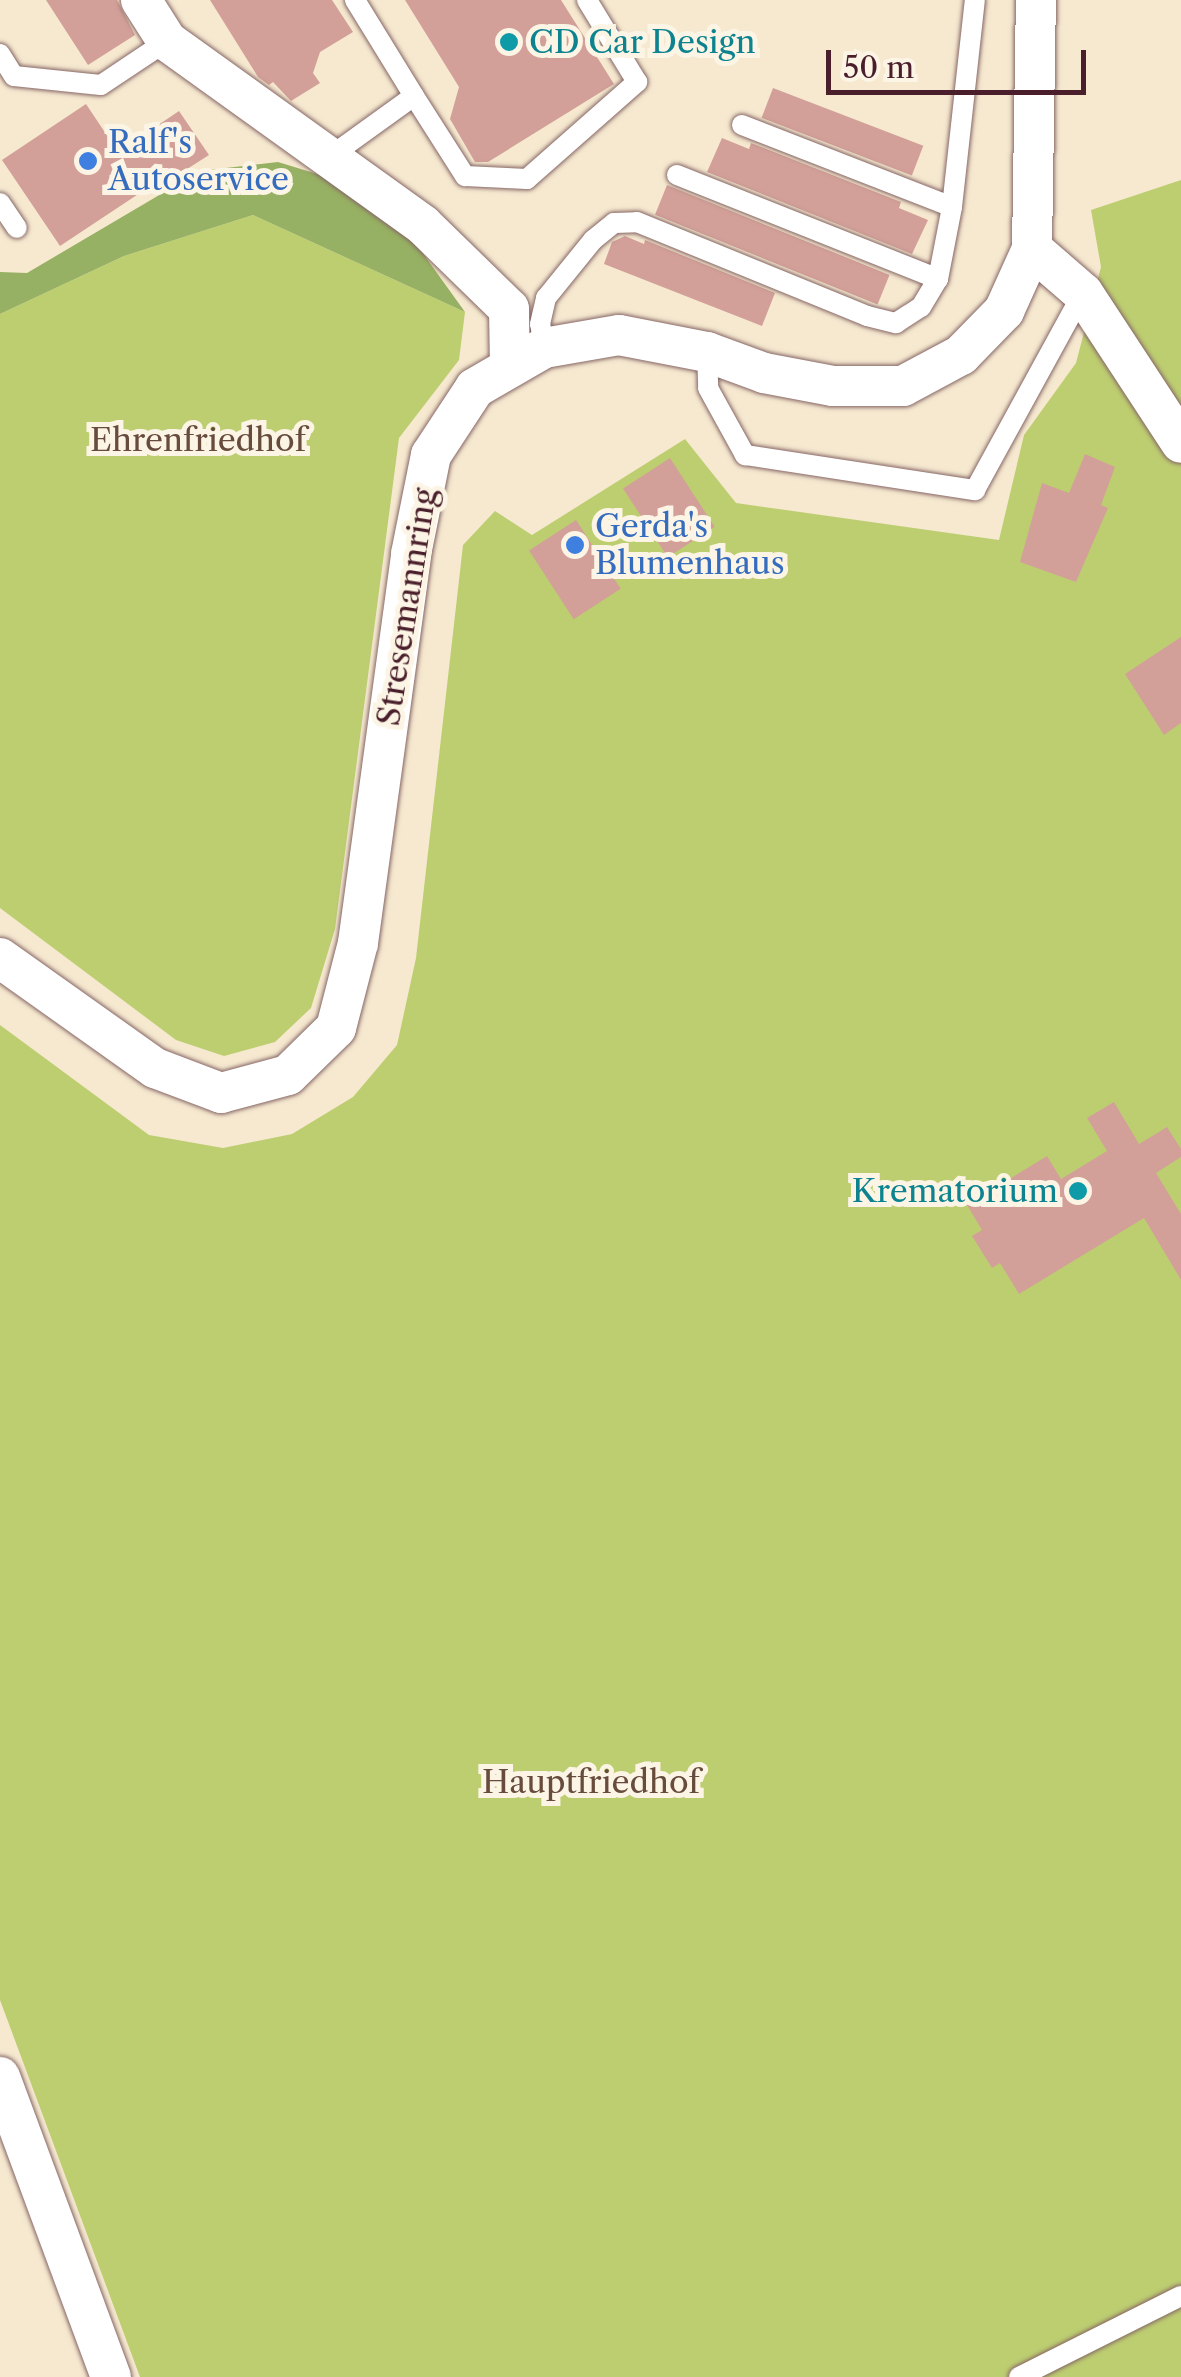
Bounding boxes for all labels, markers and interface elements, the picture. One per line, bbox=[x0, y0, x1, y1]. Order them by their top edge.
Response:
place label: CD Car Design bbox=[529, 23, 756, 61]
scale bar bbox=[831, 30, 1091, 92]
marker: CD Car Design bbox=[498, 31, 520, 53]
text: 50 m bbox=[843, 49, 914, 86]
place label: Ralf's Autoservice bbox=[108, 124, 289, 199]
marker: Ralf's Autoservice bbox=[77, 150, 99, 172]
park label: Ehrenfriedhof bbox=[90, 421, 306, 459]
street label: Stresemannring bbox=[369, 485, 445, 729]
place label: Gerda's Blumenhaus bbox=[595, 508, 785, 583]
marker: Gerda's Blumenhaus bbox=[564, 534, 586, 556]
place label: Krematorium bbox=[852, 1172, 1058, 1210]
marker: Krematorium bbox=[1067, 1180, 1089, 1202]
park label: Hauptfriedhof bbox=[482, 1763, 700, 1801]

